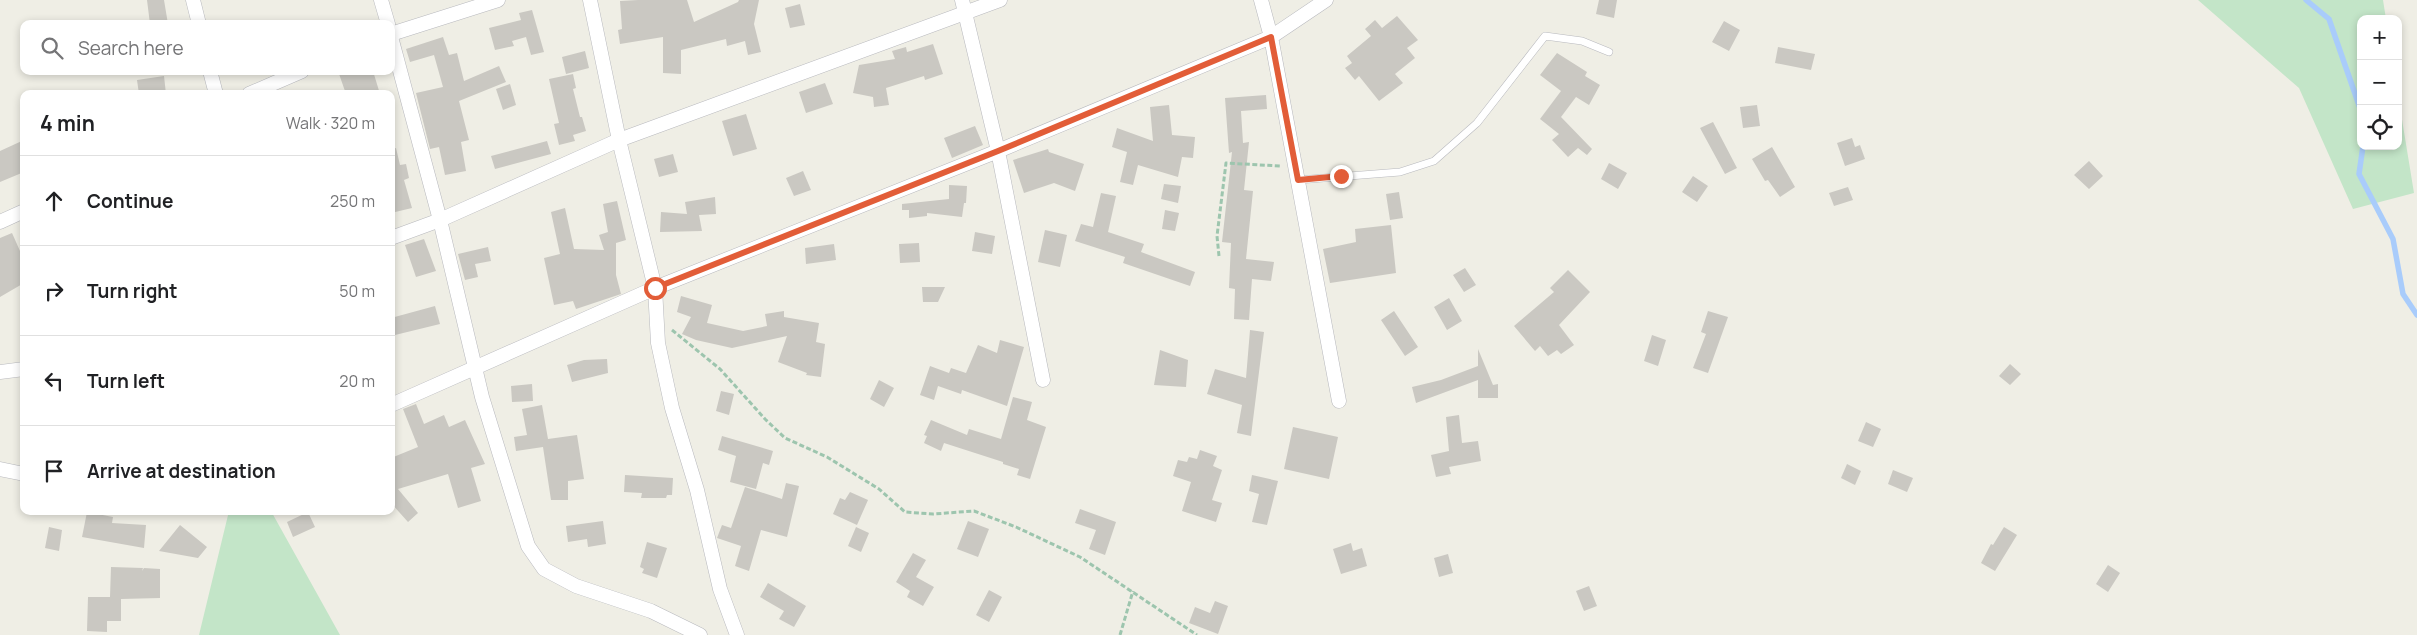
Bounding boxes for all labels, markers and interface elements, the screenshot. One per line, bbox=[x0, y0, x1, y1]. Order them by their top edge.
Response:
map controls bbox=[2357, 15, 2402, 150]
button: + bbox=[2357, 15, 2402, 60]
search box bbox=[20, 20, 395, 75]
icon: search bbox=[38, 34, 66, 62]
text: Search here bbox=[78, 35, 184, 61]
button: − bbox=[2357, 60, 2402, 105]
button: locate bbox=[2357, 105, 2402, 150]
text: 4 min bbox=[40, 109, 95, 137]
text: Walk · 320 m bbox=[286, 112, 375, 134]
route end bbox=[1330, 165, 1353, 188]
icon: ahead bbox=[40, 187, 68, 215]
text: Continue bbox=[87, 188, 173, 214]
text: 250 m bbox=[330, 190, 375, 212]
icon: right bbox=[40, 277, 68, 305]
route start bbox=[644, 277, 667, 300]
text: Turn right bbox=[87, 278, 177, 304]
text: 50 m bbox=[339, 280, 375, 302]
icon: left bbox=[40, 367, 68, 395]
text: Turn left bbox=[87, 368, 165, 394]
text: 20 m bbox=[339, 370, 375, 392]
icon: arrive bbox=[40, 457, 68, 485]
text: Arrive at destination bbox=[87, 458, 276, 484]

